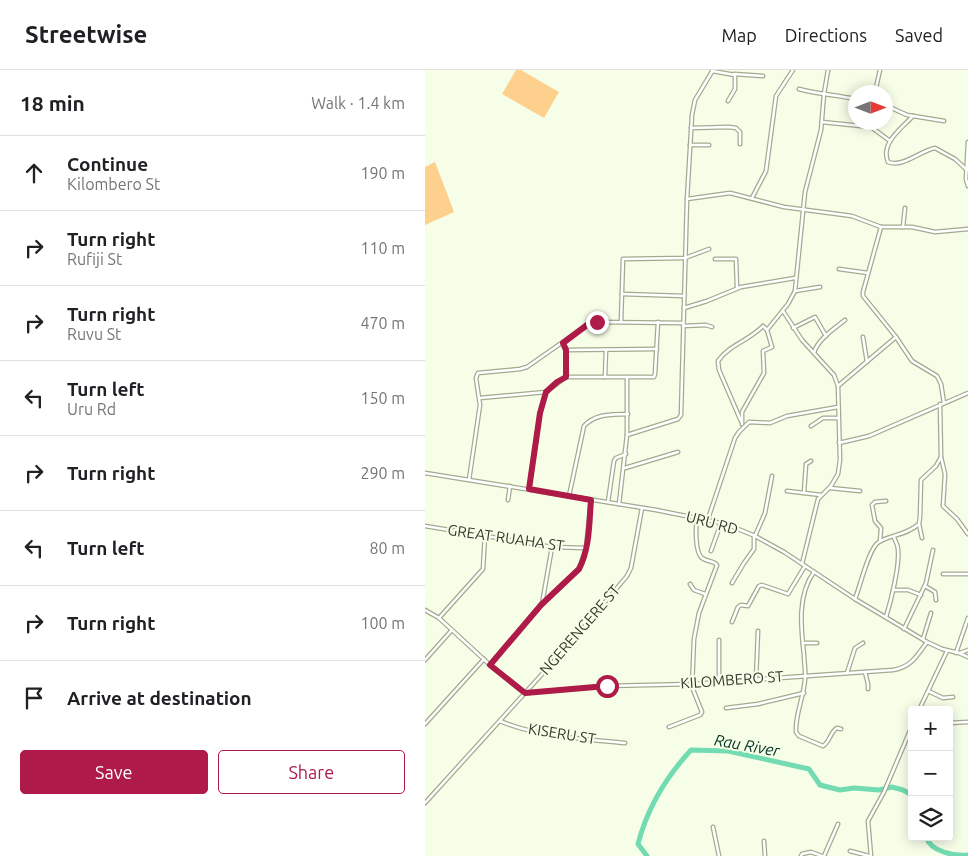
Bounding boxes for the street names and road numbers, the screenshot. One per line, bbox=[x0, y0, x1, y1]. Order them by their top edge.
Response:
street label: URU RD bbox=[684, 507, 740, 538]
street label: GREAT RUAHA ST bbox=[447, 521, 566, 554]
street label: NGERENGERE ST bbox=[536, 581, 624, 678]
street label: KILOMBERO ST bbox=[680, 667, 785, 692]
street label: KISERU ST bbox=[527, 720, 598, 747]

